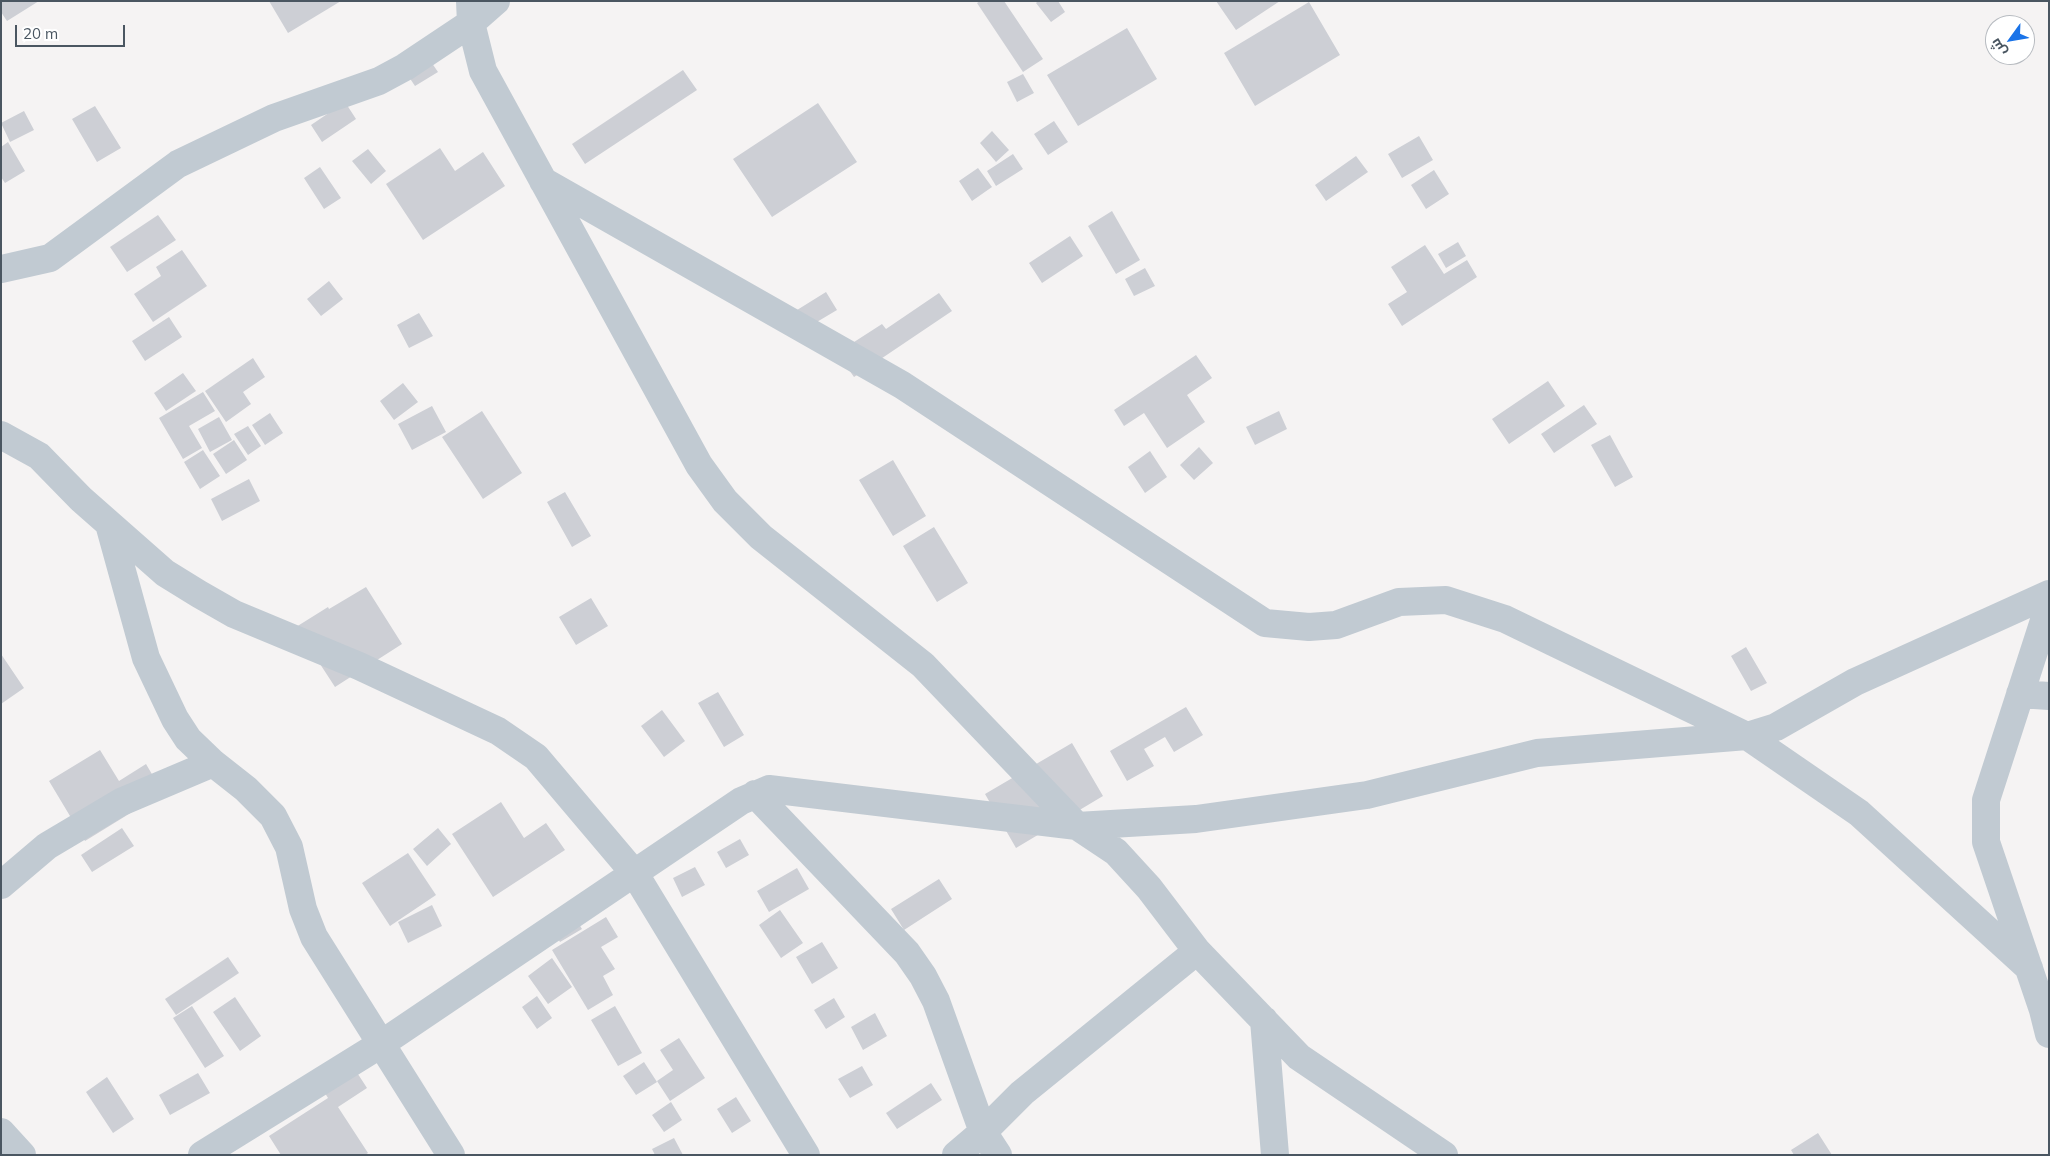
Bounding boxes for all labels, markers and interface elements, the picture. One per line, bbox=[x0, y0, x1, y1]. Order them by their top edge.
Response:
scale bar bbox=[18, 15, 128, 47]
north arrow bbox=[1985, 15, 2035, 65]
text: 20 m bbox=[23, 24, 58, 43]
text: ش bbox=[1986, 35, 2011, 60]

